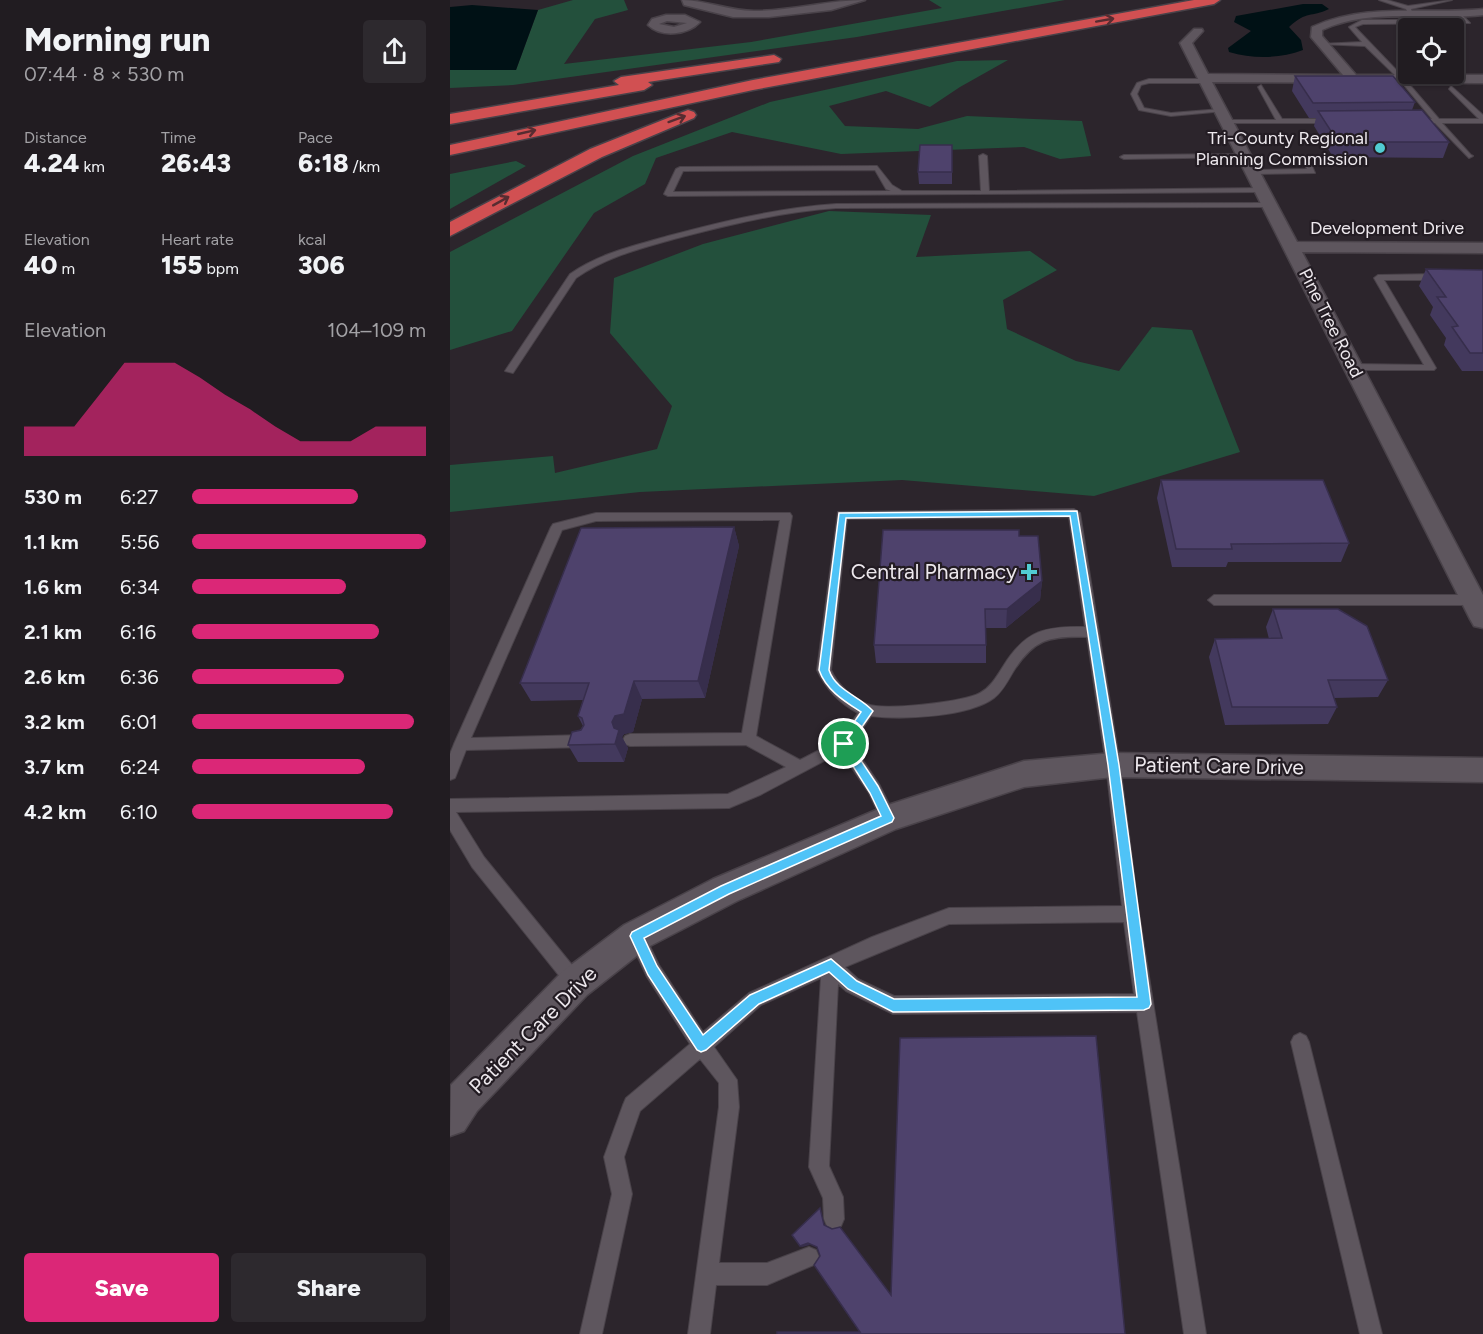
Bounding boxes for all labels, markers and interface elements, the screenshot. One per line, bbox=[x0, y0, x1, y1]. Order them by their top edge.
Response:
one-way arrow bbox=[1095, 14, 1114, 25]
map controls bbox=[1398, 18, 1464, 84]
button: locate bbox=[1398, 18, 1464, 84]
text: Morning run bbox=[24, 20, 210, 59]
button: share bbox=[363, 20, 426, 83]
text: 07:44 · 8 × 530 m bbox=[24, 62, 184, 86]
one-way arrow bbox=[668, 112, 686, 123]
one-way arrow bbox=[518, 126, 537, 138]
place label: Tri-County Regional Planning Commission bbox=[1195, 127, 1368, 170]
text: Distance bbox=[24, 128, 87, 147]
text: Time bbox=[161, 128, 196, 147]
text: Pace bbox=[298, 128, 333, 147]
marker: Tri-County Regional Planning Commission bbox=[1373, 141, 1387, 155]
text: 4.24 bbox=[24, 147, 79, 179]
text: 26:43 bbox=[161, 147, 231, 179]
text: 6:18 bbox=[298, 147, 349, 179]
text: km bbox=[79, 157, 105, 176]
text: /km bbox=[349, 157, 380, 176]
one-way arrow bbox=[492, 195, 509, 207]
street label: Development Drive bbox=[1310, 217, 1464, 239]
text: Elevation bbox=[24, 230, 90, 249]
text: Heart rate bbox=[161, 230, 234, 249]
text: kcal bbox=[298, 230, 326, 249]
text: 40 bbox=[24, 249, 58, 281]
text: 155 bbox=[161, 249, 202, 281]
text: 306 bbox=[298, 249, 345, 281]
text: m bbox=[58, 259, 75, 278]
text: bpm bbox=[202, 259, 239, 278]
street label: Pine Tree Road bbox=[1294, 265, 1368, 381]
text: Elevation bbox=[24, 318, 106, 342]
text: 104–109 m bbox=[327, 318, 426, 342]
text: 530 m bbox=[24, 485, 82, 509]
text: 6:27 bbox=[120, 485, 158, 509]
text: 1.1 km bbox=[24, 530, 79, 554]
text: 5:56 bbox=[120, 530, 159, 554]
place label: Central Pharmacy bbox=[851, 559, 1017, 584]
marker: Central Pharmacy bbox=[1022, 565, 1036, 579]
text: 1.6 km bbox=[24, 575, 82, 599]
text: 6:34 bbox=[120, 575, 160, 599]
text: 2.1 km bbox=[24, 620, 82, 644]
text: 6:16 bbox=[120, 620, 156, 644]
text: 2.6 km bbox=[24, 665, 85, 689]
text: 6:36 bbox=[120, 665, 159, 689]
text: 3.2 km bbox=[24, 710, 85, 734]
text: 6:01 bbox=[120, 710, 157, 734]
pin bbox=[818, 718, 869, 769]
icon: arrive bbox=[827, 727, 860, 760]
street label: Patient Care Drive bbox=[1134, 752, 1304, 779]
text: 3.7 km bbox=[24, 755, 84, 779]
text: 6:24 bbox=[120, 755, 160, 779]
text: 4.2 km bbox=[24, 800, 86, 824]
text: 6:10 bbox=[120, 800, 157, 824]
street label: Patient Care Drive bbox=[464, 961, 602, 1099]
button: Save bbox=[24, 1253, 219, 1322]
button: Share bbox=[231, 1253, 426, 1322]

